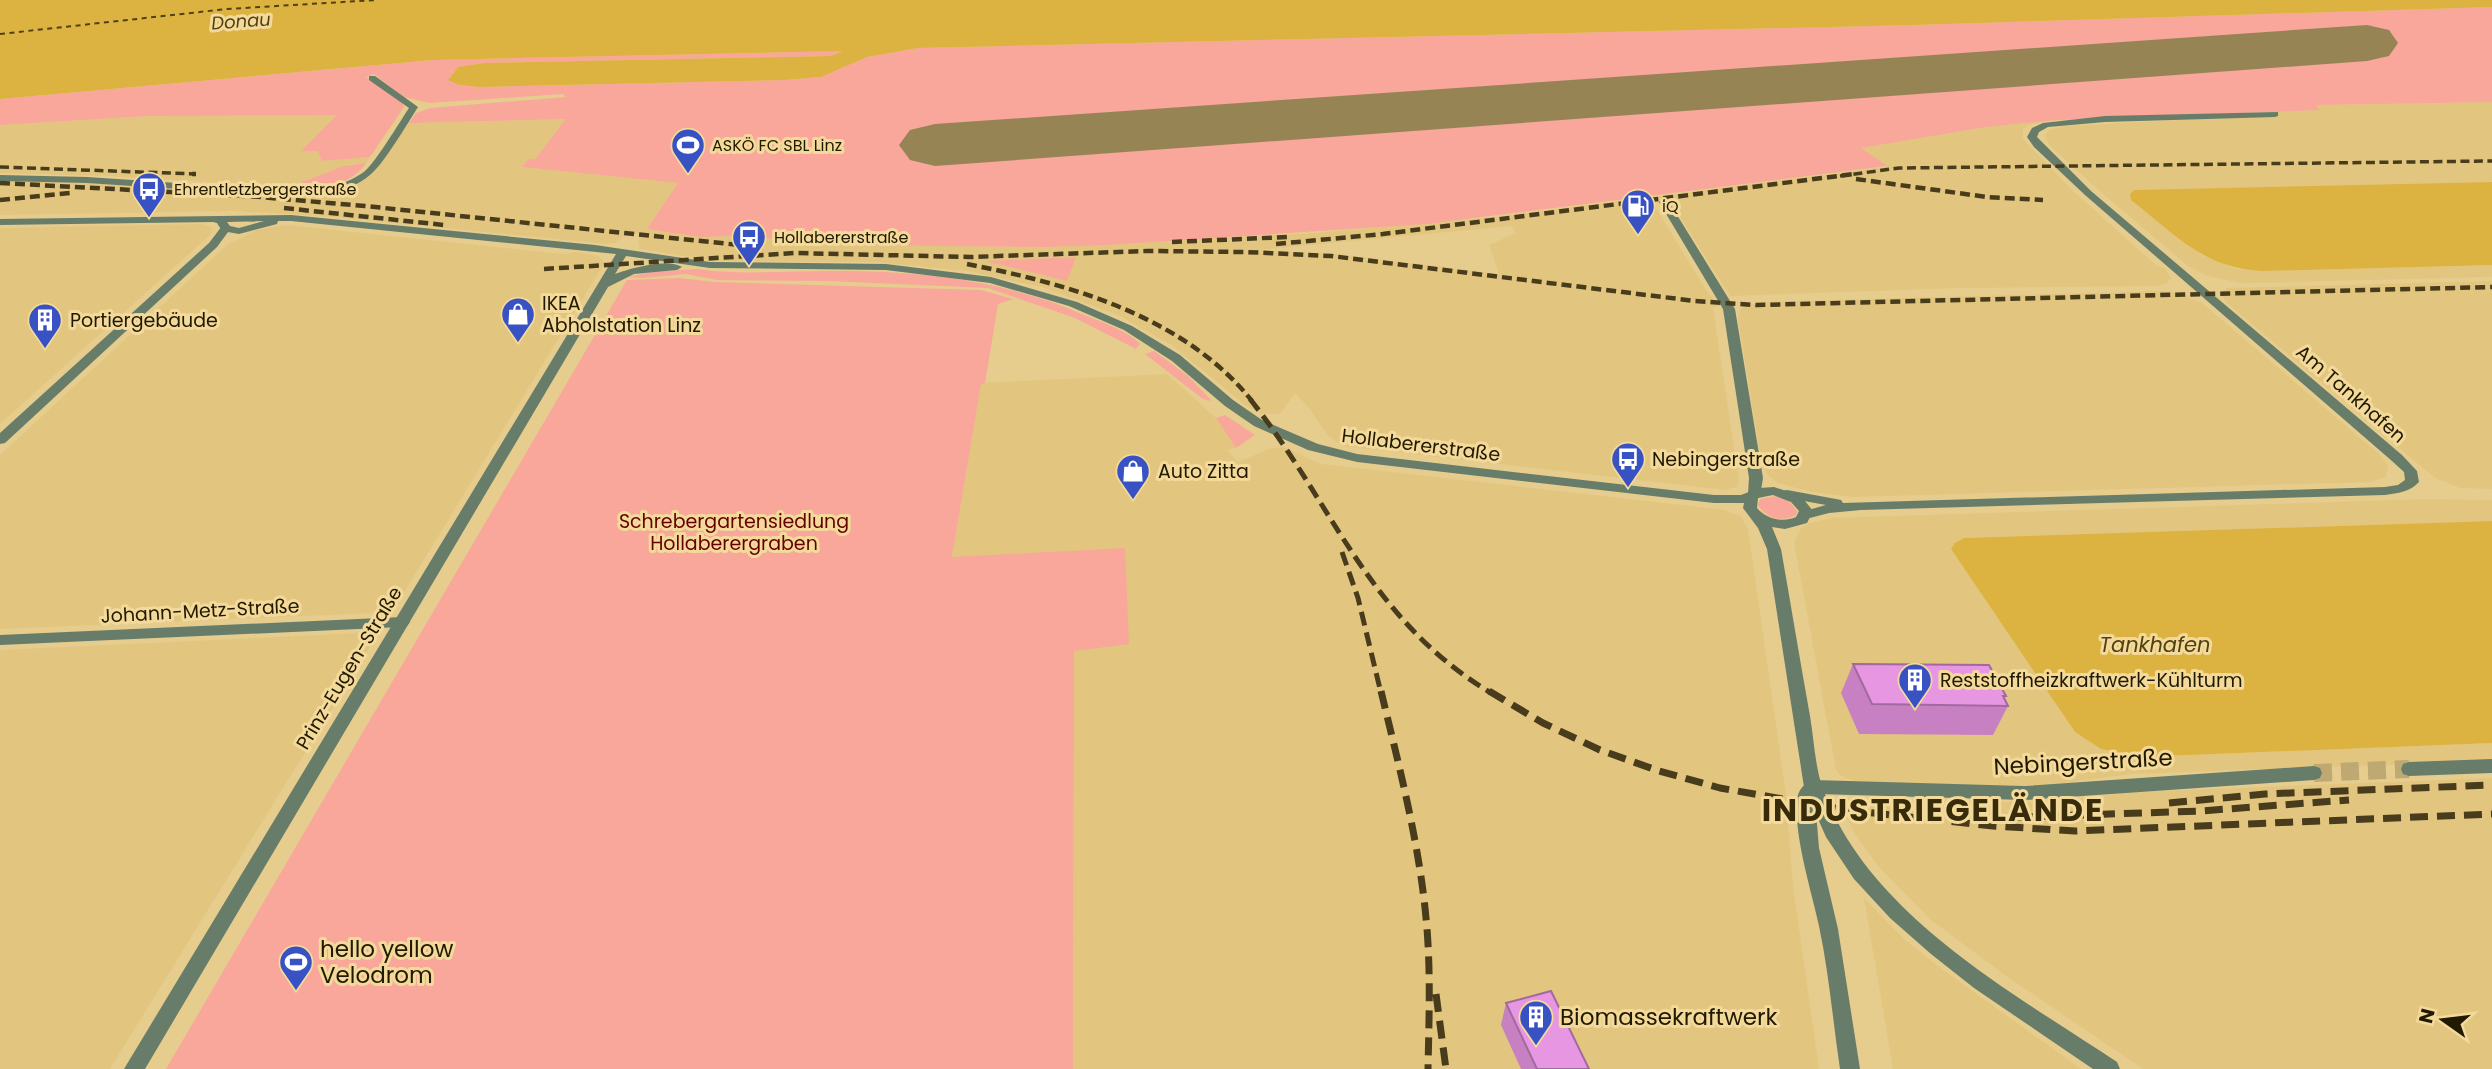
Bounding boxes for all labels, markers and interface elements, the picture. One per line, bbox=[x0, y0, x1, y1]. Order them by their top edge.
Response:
water label: Donau bbox=[210, 6, 272, 36]
sports icon: ASKÖ FC SBL Linz bbox=[669, 126, 707, 175]
place label: ASKÖ FC SBL Linz bbox=[712, 134, 842, 157]
bus stop icon: Ehrentletzbergerstraße bbox=[130, 170, 168, 219]
place label: Ehrentletzbergerstraße bbox=[174, 178, 357, 201]
fuel station icon: iQ bbox=[1619, 187, 1657, 236]
place label: iQ bbox=[1662, 195, 1679, 218]
bus stop icon: Hollabererstraße bbox=[730, 218, 768, 267]
place label: Hollabererstraße bbox=[774, 226, 908, 249]
place label: IKEA Abholstation Linz bbox=[542, 290, 701, 339]
shop icon: IKEA Abholstation Linz bbox=[499, 295, 537, 344]
building icon: Portiergebäude bbox=[26, 301, 64, 350]
place label: Portiergebäude bbox=[70, 307, 218, 334]
street label: Am Tankhafen bbox=[2290, 339, 2412, 449]
street label: Hollabererstraße bbox=[1340, 422, 1502, 468]
bus stop icon: Nebingerstraße bbox=[1609, 440, 1647, 489]
place label: Nebingerstraße bbox=[1652, 446, 1800, 473]
shop icon: Auto Zitta bbox=[1114, 452, 1152, 501]
place label: Auto Zitta bbox=[1158, 458, 1249, 485]
park label: Schrebergartensiedlung Hollaberergraben bbox=[619, 508, 849, 557]
street label: Prinz-Eugen-Straße bbox=[290, 581, 408, 755]
street label: Johann-Metz-Straße bbox=[100, 592, 300, 630]
water label: Tankhafen bbox=[2100, 630, 2210, 659]
building icon: Reststoffheizkraftwerk-Kühlturm bbox=[1896, 661, 1934, 710]
place label: Reststoffheizkraftwerk-Kühlturm bbox=[1940, 667, 2243, 694]
street label: Nebingerstraße bbox=[1993, 741, 2173, 783]
district label: INDUSTRIEGELÄNDE bbox=[1762, 787, 2104, 832]
place label: hello yellow Velodrom bbox=[320, 933, 453, 991]
sports icon: hello yellow Velodrom bbox=[277, 943, 315, 992]
north arrow bbox=[2408, 985, 2478, 1055]
building icon: Biomassekraftwerk bbox=[1517, 998, 1555, 1047]
place label: Biomassekraftwerk bbox=[1560, 1001, 1778, 1033]
text: N bbox=[2412, 1006, 2442, 1026]

